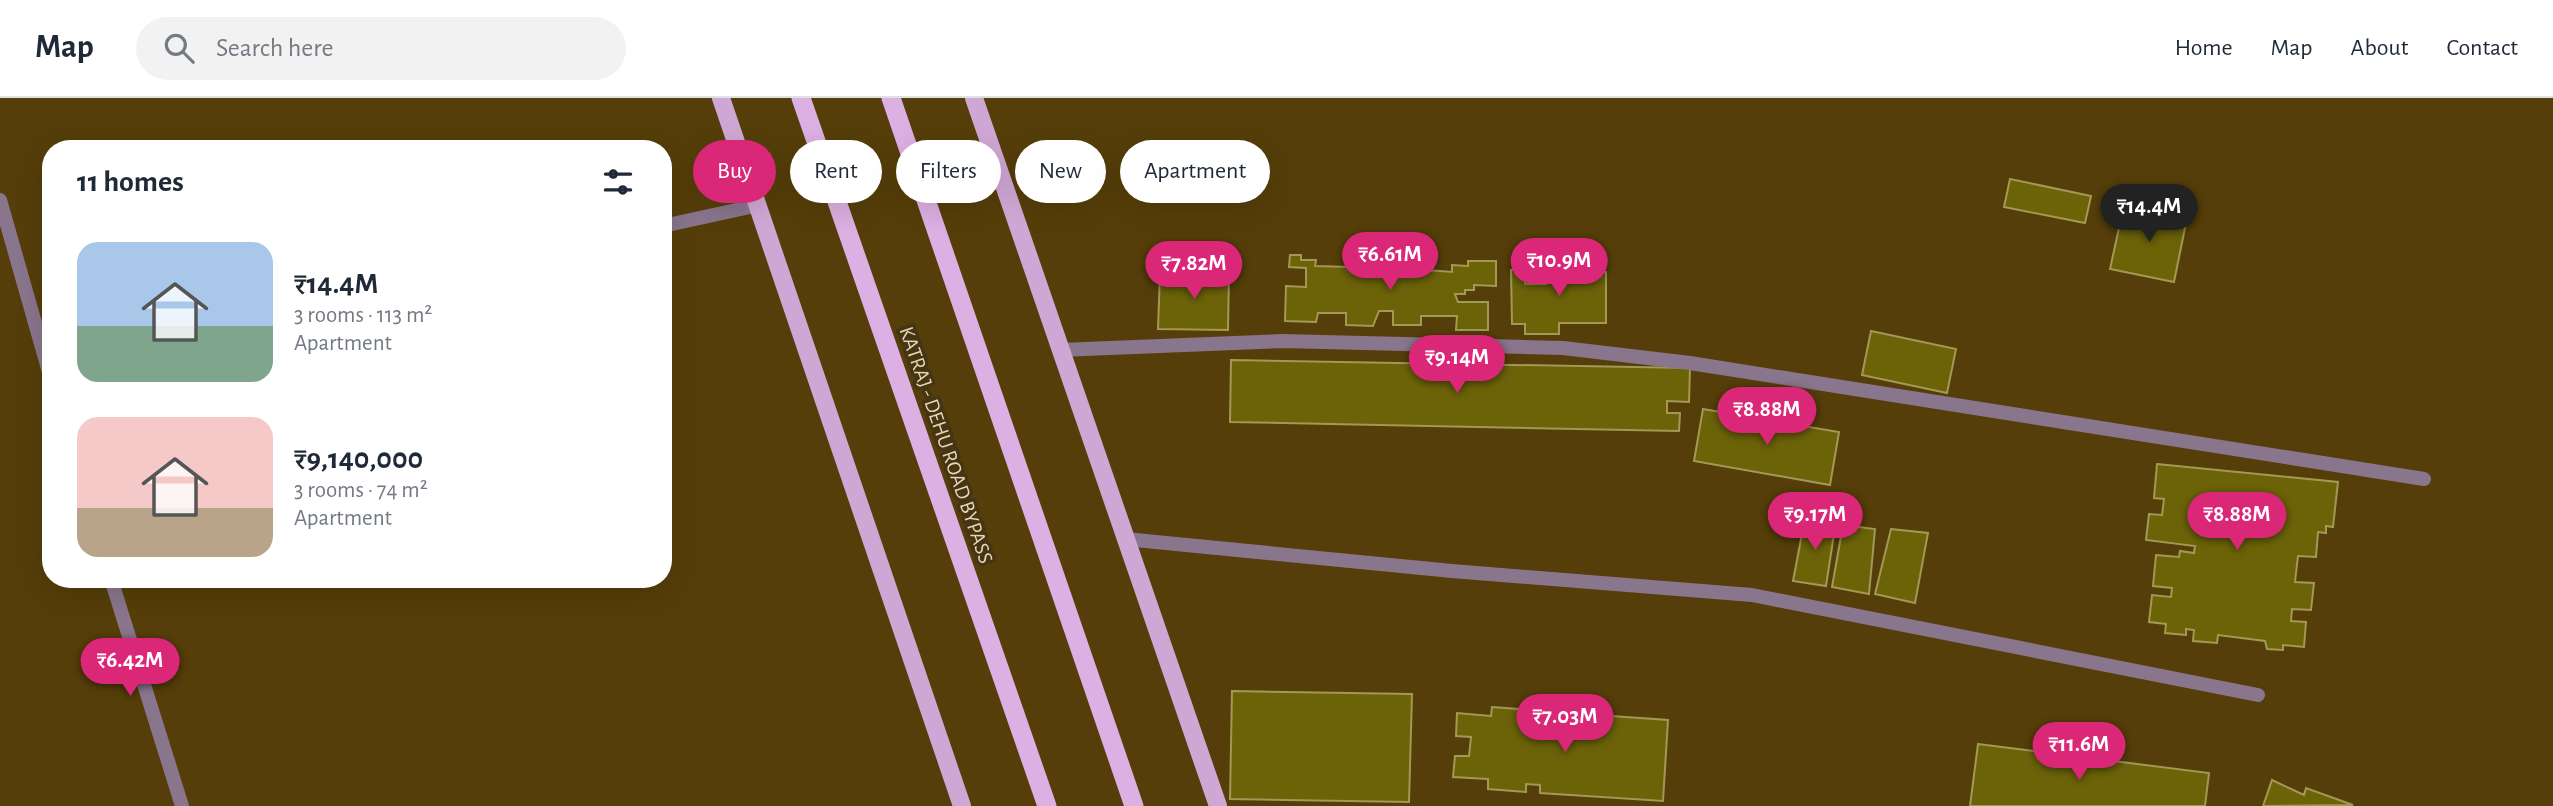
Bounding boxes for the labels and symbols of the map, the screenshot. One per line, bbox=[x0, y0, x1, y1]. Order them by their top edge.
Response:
pin: ₹14.4M bbox=[2092, 184, 2206, 244]
pin: ₹6.61M bbox=[1333, 232, 1447, 292]
pin: ₹10.9M bbox=[1502, 238, 1616, 298]
pin: ₹7.82M bbox=[1137, 242, 1251, 301]
street label: KATRAJ - DEHU ROAD BYPASS bbox=[896, 324, 996, 566]
pin: ₹9.14M bbox=[1400, 336, 1514, 395]
pin: ₹8.88M bbox=[1710, 388, 1824, 447]
pin: ₹9.17M bbox=[1758, 492, 1872, 552]
pin: ₹8.88M bbox=[2180, 492, 2294, 552]
pin: ₹6.42M bbox=[73, 638, 187, 698]
pin: ₹7.03M bbox=[1508, 694, 1622, 754]
pin: ₹11.6M bbox=[2022, 722, 2136, 782]

